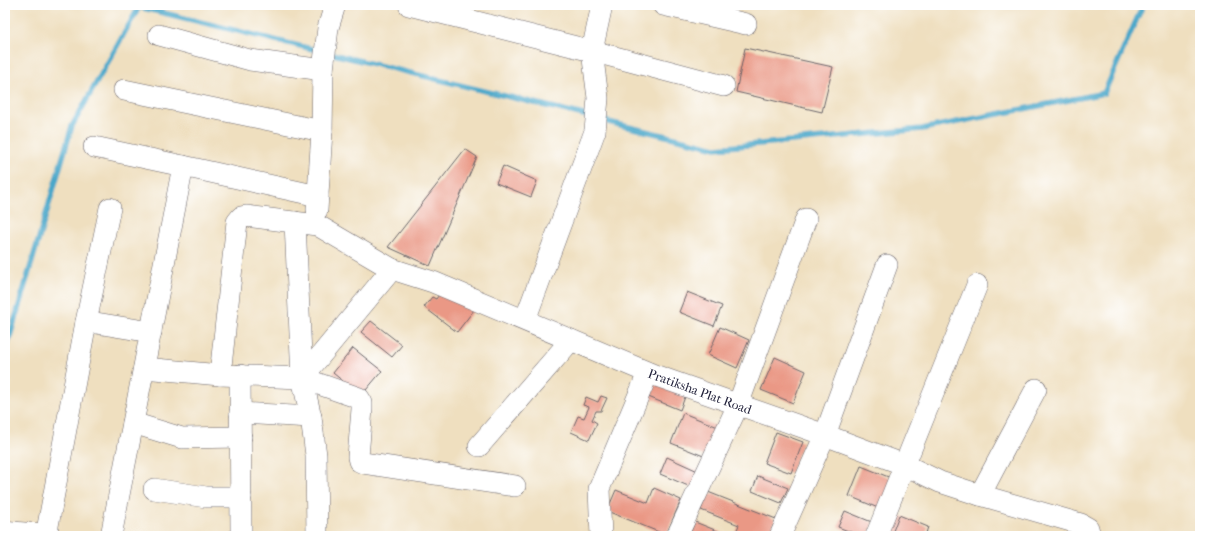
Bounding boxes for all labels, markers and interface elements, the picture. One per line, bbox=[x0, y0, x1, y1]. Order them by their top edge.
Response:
street label: Pratiksha Plat Road bbox=[646, 366, 755, 418]

